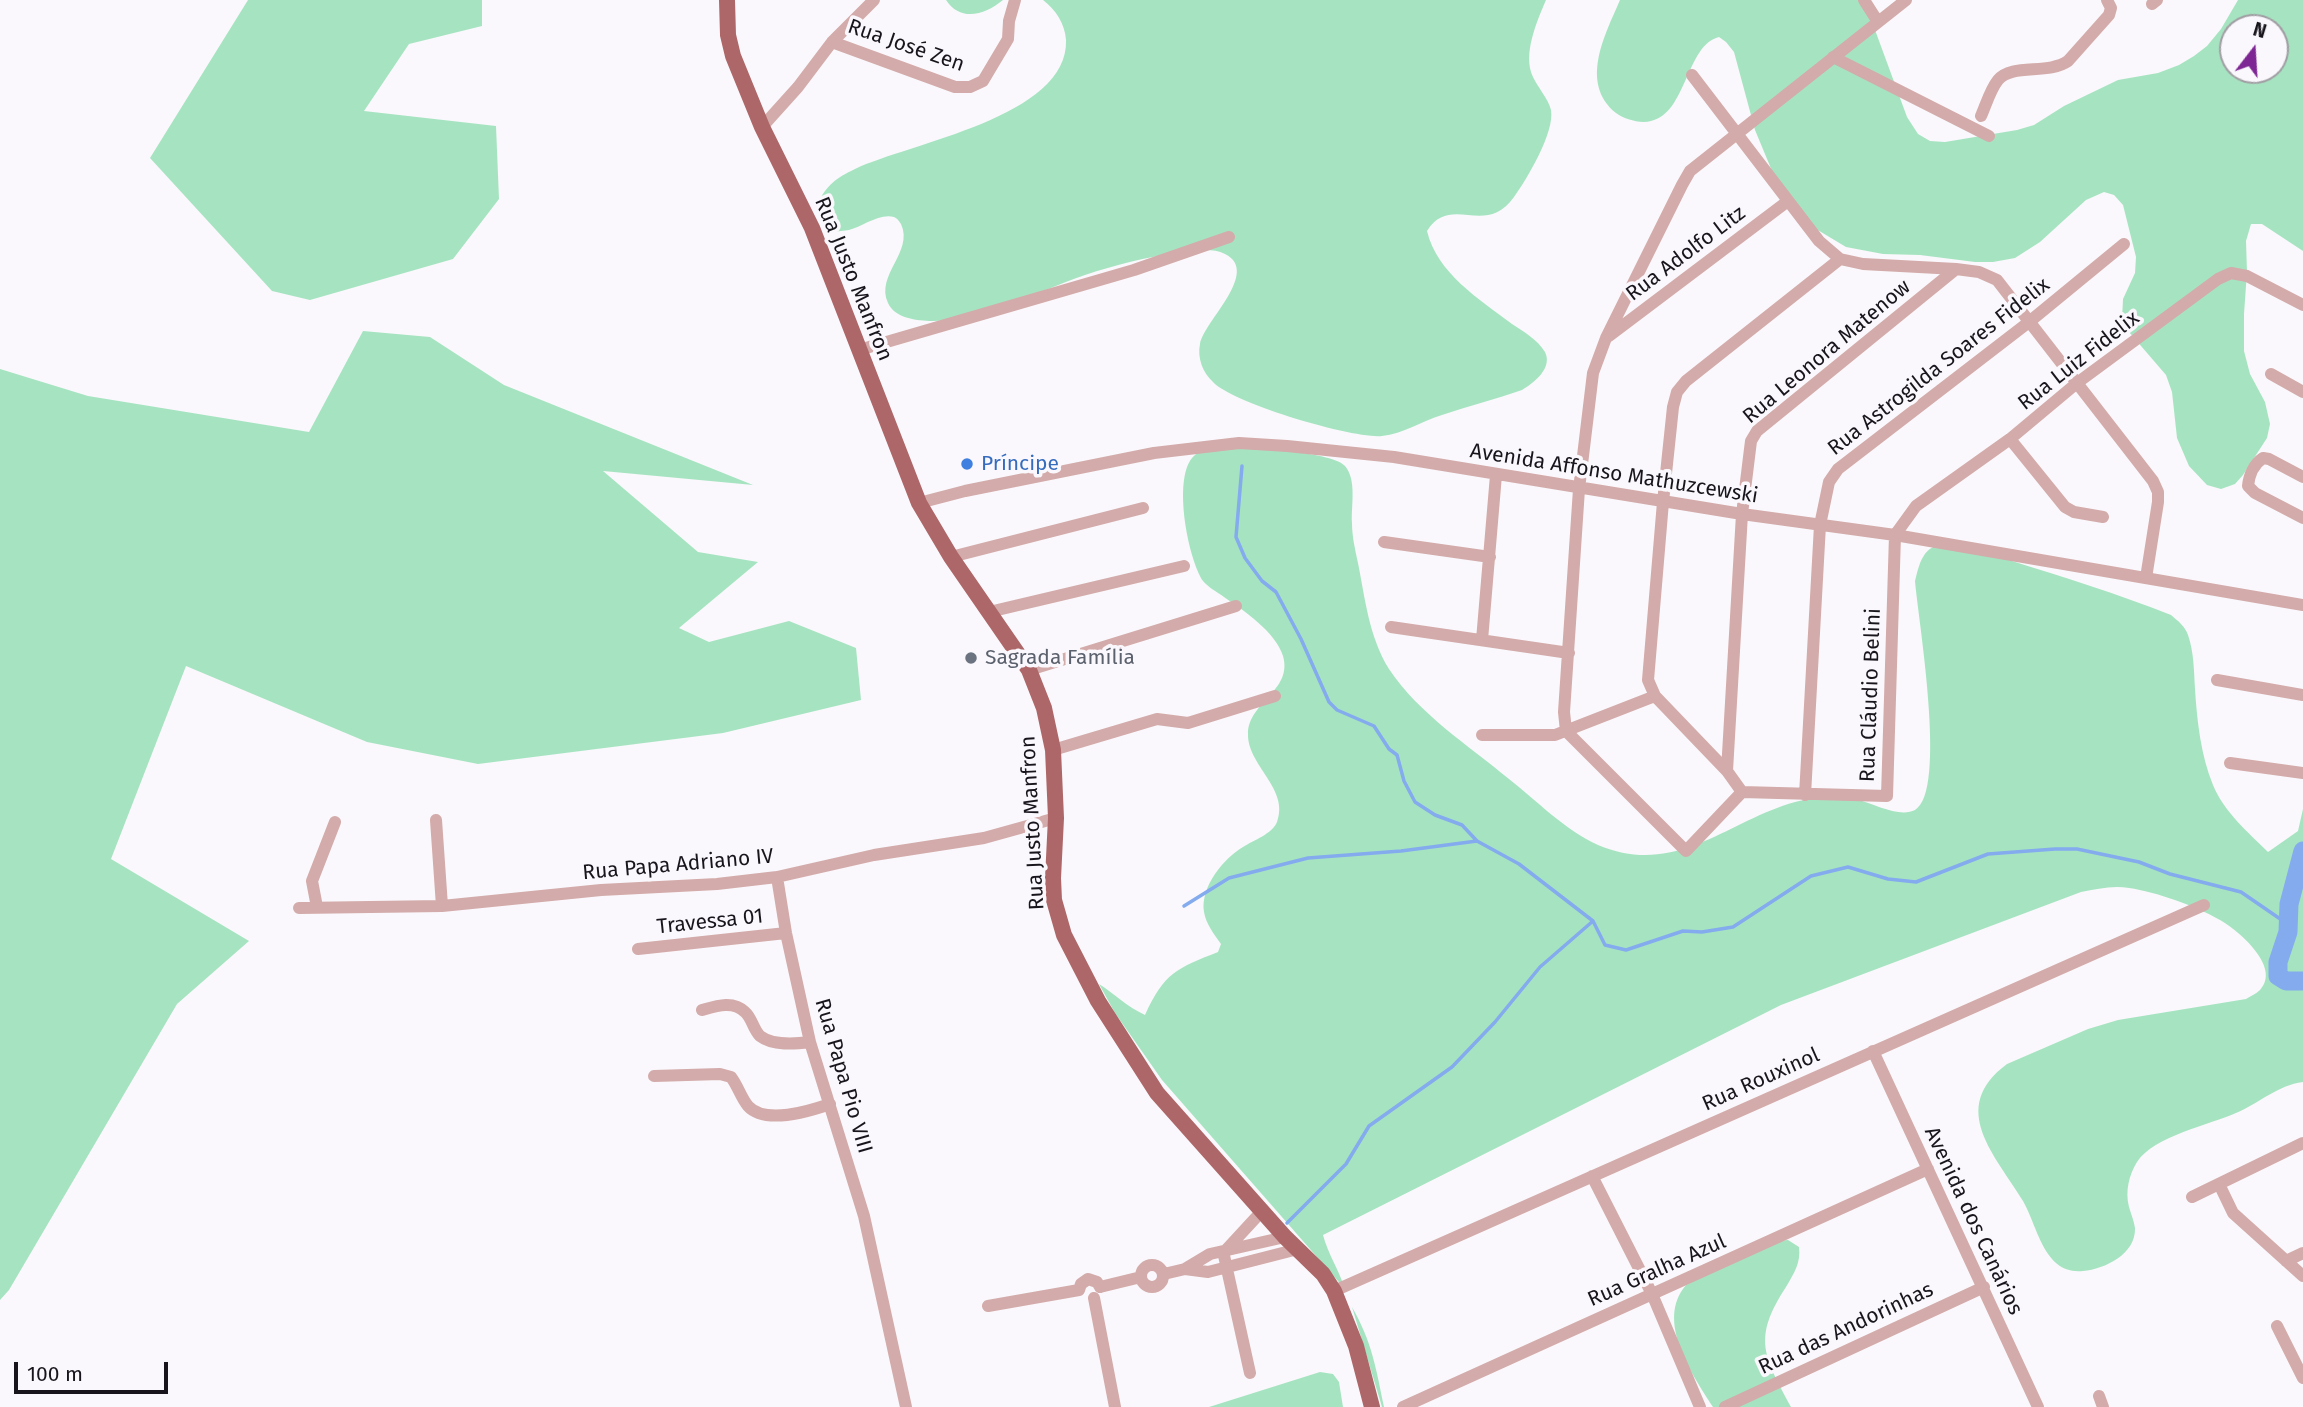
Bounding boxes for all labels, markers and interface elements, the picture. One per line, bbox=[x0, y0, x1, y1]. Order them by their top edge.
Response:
street label: Rua José Zen bbox=[844, 14, 968, 78]
north arrow bbox=[2219, 14, 2289, 84]
text: N bbox=[2250, 18, 2269, 43]
street label: Rua Justo Manfron bbox=[809, 193, 897, 365]
street label: Rua Adolfo Litz bbox=[1621, 201, 1751, 307]
street label: Rua Astrogilda Soares Fidelix bbox=[1823, 273, 2055, 461]
street label: Rua Leonora Matenow bbox=[1738, 275, 1916, 429]
street label: Rua Luiz Fidelix bbox=[2013, 306, 2145, 416]
street label: Avenida Affonso Mathuzcewski bbox=[1468, 439, 1760, 509]
place label: Príncipe bbox=[981, 451, 1059, 477]
marker: Príncipe bbox=[959, 456, 975, 472]
street label: Rua Cláudio Belini bbox=[1855, 608, 1887, 782]
place label: Sagrada Família bbox=[985, 645, 1135, 671]
marker: Sagrada Família bbox=[963, 650, 979, 666]
street label: Rua Justo Manfron bbox=[1016, 735, 1050, 911]
street label: Rua Papa Adriano IV bbox=[581, 844, 775, 886]
street label: Travessa 01 bbox=[656, 904, 764, 940]
street label: Rua Papa Pio VIII bbox=[809, 996, 877, 1156]
street label: Rua Rouxinol bbox=[1698, 1043, 1824, 1117]
street label: Avenida dos Canários bbox=[1918, 1123, 2028, 1319]
street label: Rua Gralha Azul bbox=[1584, 1229, 1730, 1313]
street label: Rua das Andorinhas bbox=[1755, 1277, 1937, 1381]
scale bar bbox=[18, 1348, 172, 1392]
text: 100 m bbox=[27, 1361, 83, 1387]

